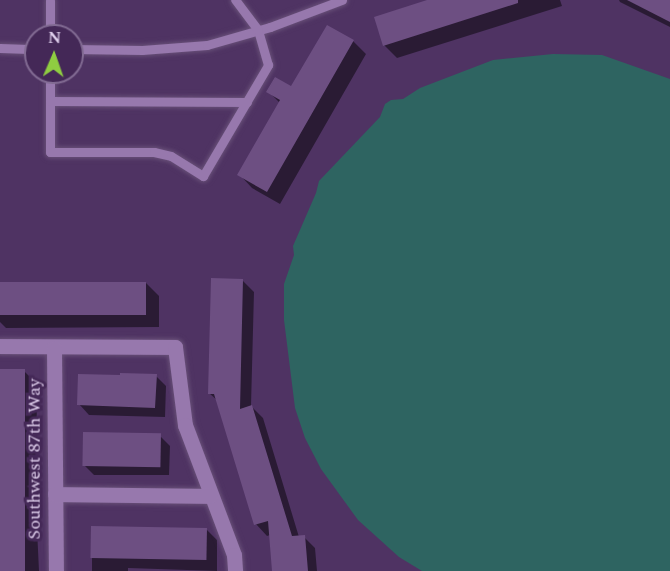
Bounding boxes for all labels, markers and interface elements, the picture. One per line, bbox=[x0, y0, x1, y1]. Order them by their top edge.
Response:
north arrow bbox=[24, 24, 84, 84]
text: N bbox=[48, 26, 62, 50]
street label: Southwest 87th Way bbox=[24, 378, 46, 540]

